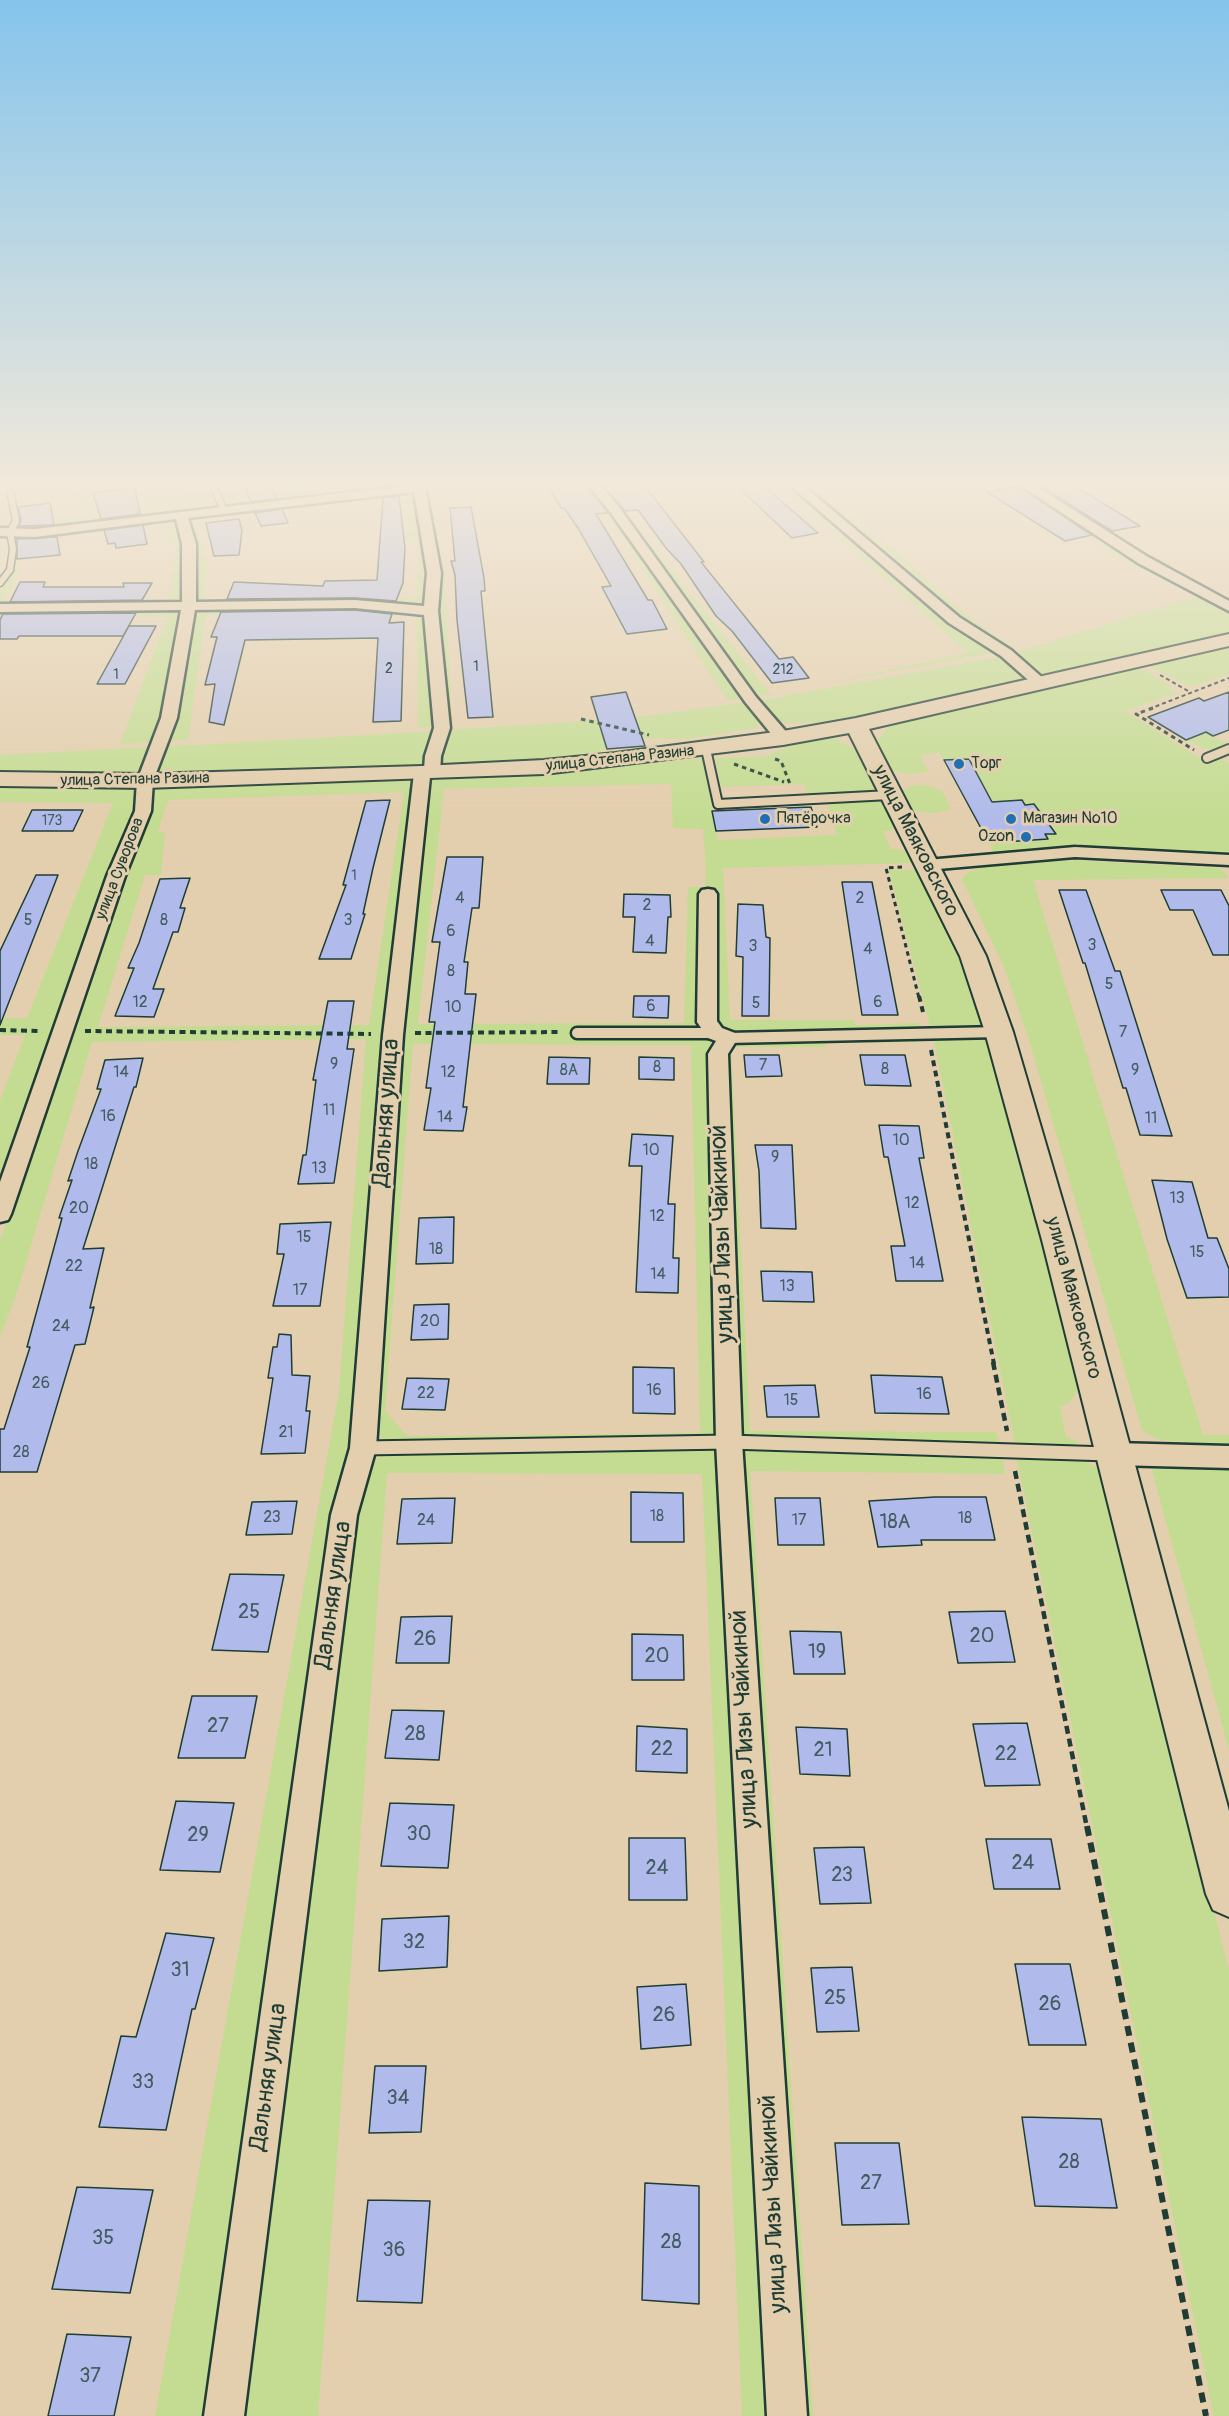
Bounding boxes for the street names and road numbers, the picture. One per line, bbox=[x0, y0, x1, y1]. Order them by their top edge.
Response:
street label: улица Степана Разина bbox=[545, 742, 695, 776]
street label: улица Маяковского bbox=[866, 761, 964, 921]
street label: улица Степана Разина bbox=[60, 769, 210, 791]
street label: улица Суворова bbox=[92, 815, 148, 923]
street label: Дальняя улица bbox=[367, 1038, 407, 1188]
street label: улица Лизы Чайкиной bbox=[705, 1124, 741, 1344]
street label: улица Маяковского bbox=[1040, 1214, 1106, 1382]
street label: Дальняя улица bbox=[309, 1519, 359, 1671]
street label: улица Лизы Чайкиной bbox=[725, 1609, 765, 1829]
street label: Дальняя улица bbox=[244, 2001, 294, 2153]
street label: улица Лизы Чайкиной bbox=[754, 2094, 794, 2314]

